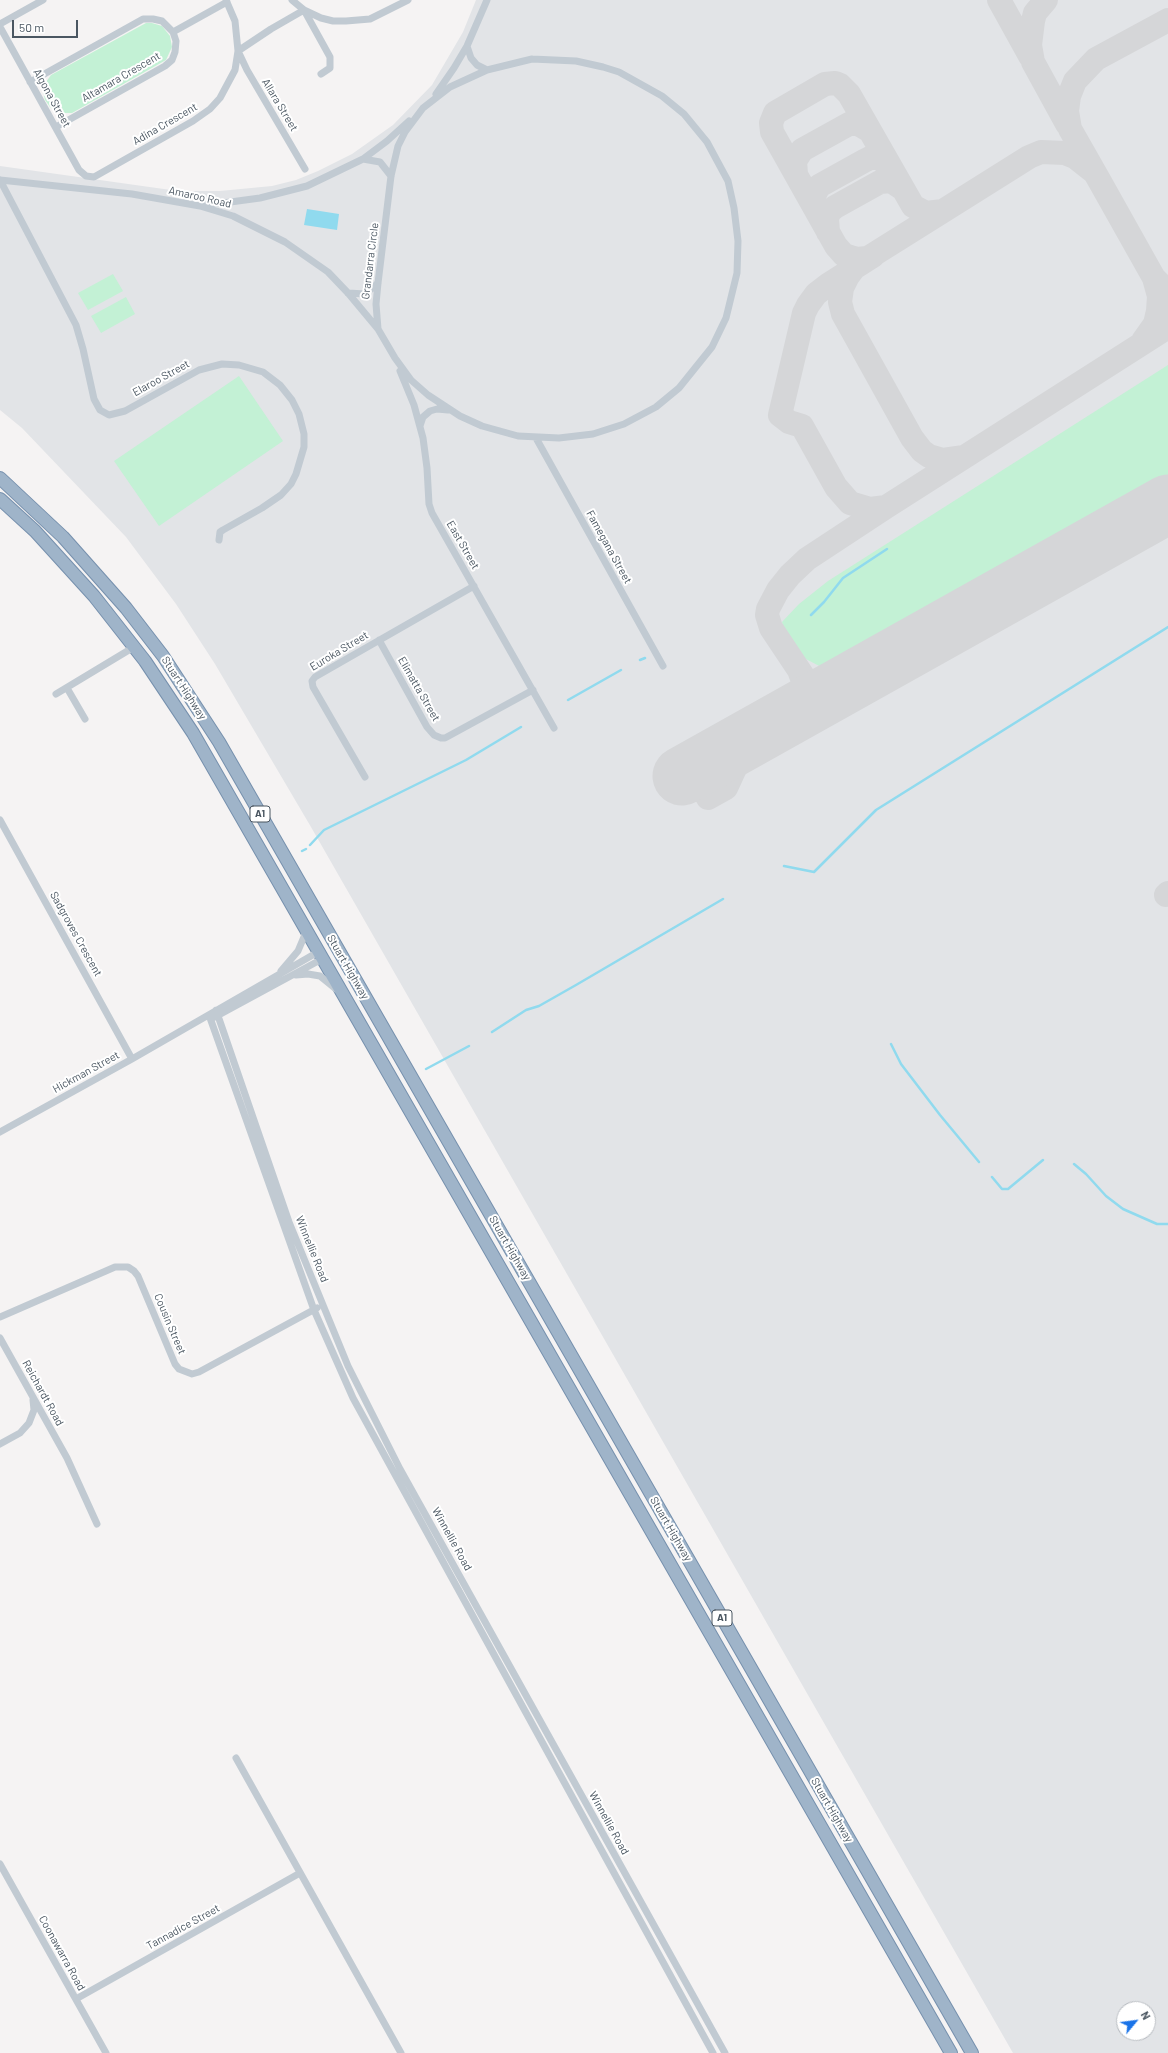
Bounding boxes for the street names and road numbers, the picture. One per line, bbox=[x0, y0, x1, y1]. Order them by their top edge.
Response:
street label: Altamara Crescent bbox=[79, 49, 163, 105]
street label: Algona Street bbox=[31, 66, 73, 130]
street label: Allara Street bbox=[259, 76, 301, 134]
street label: Adina Crescent bbox=[130, 100, 200, 148]
street label: Amaroo Road bbox=[167, 183, 233, 211]
street label: Grandarra Circle bbox=[359, 222, 381, 300]
street label: Elaroo Street bbox=[130, 357, 192, 399]
street label: Famegana Street bbox=[583, 508, 635, 586]
street label: East Street bbox=[444, 518, 482, 572]
street label: Euroka Street bbox=[307, 628, 371, 674]
street label: Stuart Highway bbox=[159, 654, 209, 722]
street label: Elimatta Street bbox=[395, 654, 443, 724]
road number: A1 bbox=[250, 806, 270, 822]
street label: Sadgroves Crescent bbox=[47, 889, 105, 979]
street label: Stuart Highway bbox=[324, 932, 372, 1002]
street label: Hickman Street bbox=[50, 1048, 122, 1096]
street label: Stuart Highway bbox=[486, 1213, 534, 1283]
street label: Winnellie Road bbox=[293, 1214, 331, 1284]
street label: Cousin Street bbox=[151, 1292, 189, 1356]
street label: Reichardt Road bbox=[20, 1358, 66, 1428]
street label: Stuart Highway bbox=[647, 1494, 695, 1564]
street label: Winnellie Road bbox=[429, 1505, 475, 1573]
road number: A1 bbox=[712, 1610, 732, 1626]
street label: Stuart Highway bbox=[808, 1775, 856, 1845]
street label: Winnellie Road bbox=[586, 1789, 632, 1857]
street label: Tannadice Street bbox=[144, 1901, 222, 1953]
street label: Coonawarra Road bbox=[36, 1913, 88, 1993]

